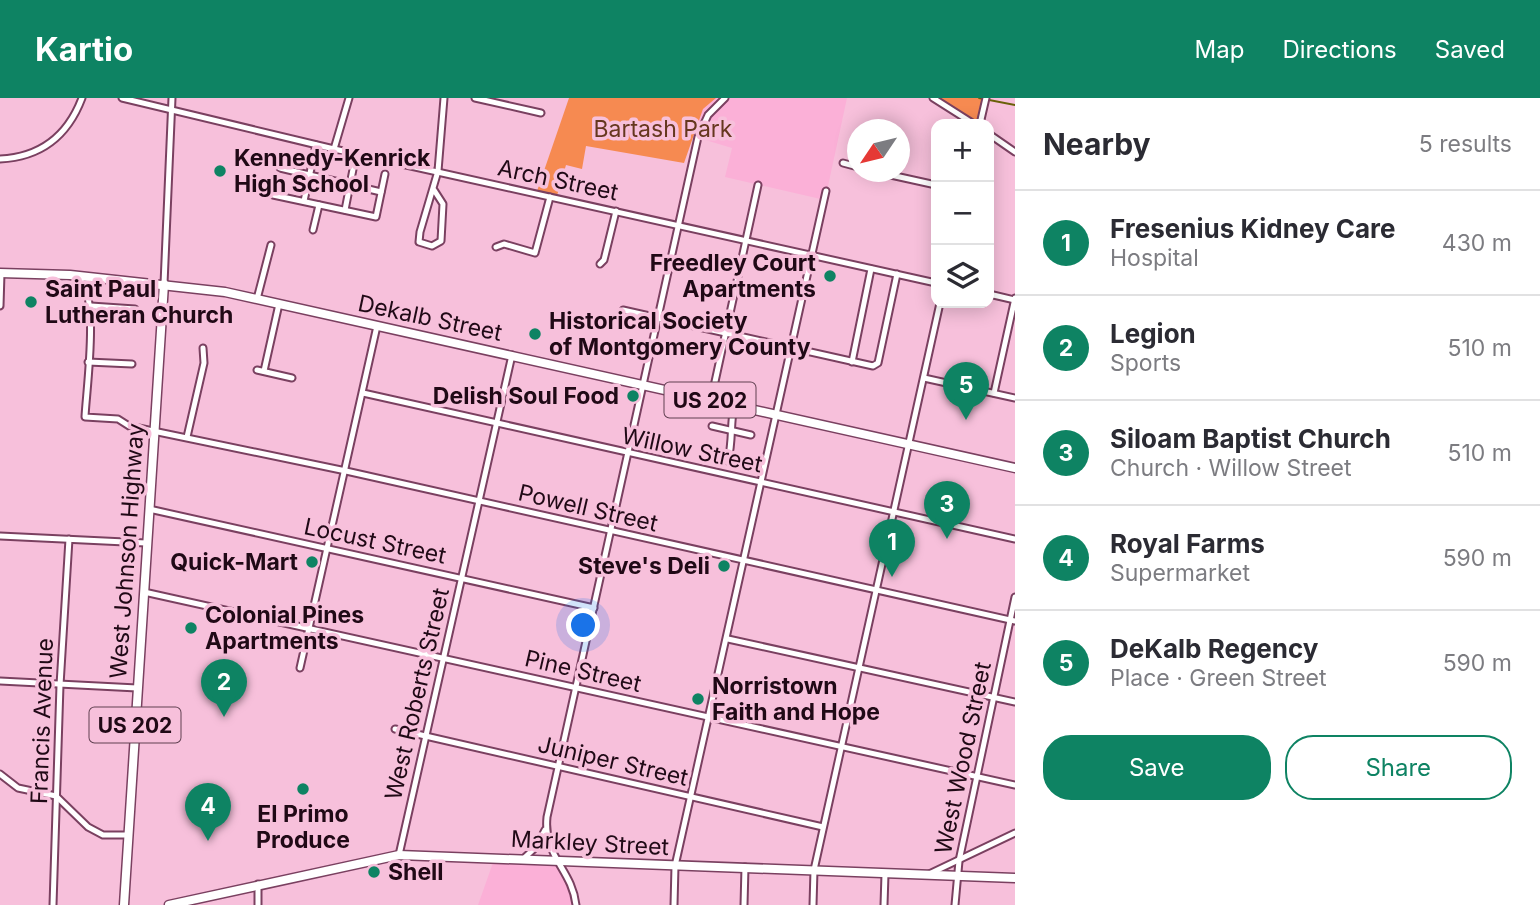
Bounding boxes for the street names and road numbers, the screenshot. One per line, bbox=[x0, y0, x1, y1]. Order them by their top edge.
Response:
street label: Arch Street bbox=[495, 154, 621, 207]
street label: Dekalb Street bbox=[355, 289, 505, 347]
road number: US 202 bbox=[664, 382, 756, 418]
street label: Willow Street bbox=[619, 421, 765, 479]
street label: West Johnson Highway bbox=[104, 422, 150, 680]
street label: Powell Street bbox=[516, 478, 661, 538]
street label: Locust Street bbox=[301, 512, 449, 570]
street label: West Roberts Street bbox=[379, 585, 455, 803]
street label: Francis Avenue bbox=[25, 637, 59, 805]
street label: Pine Street bbox=[522, 644, 644, 698]
street label: West Wood Street bbox=[929, 659, 997, 857]
road number: US 202 bbox=[90, 708, 180, 742]
street label: Juniper Street bbox=[535, 730, 691, 792]
street label: Markley Street bbox=[510, 825, 670, 861]

